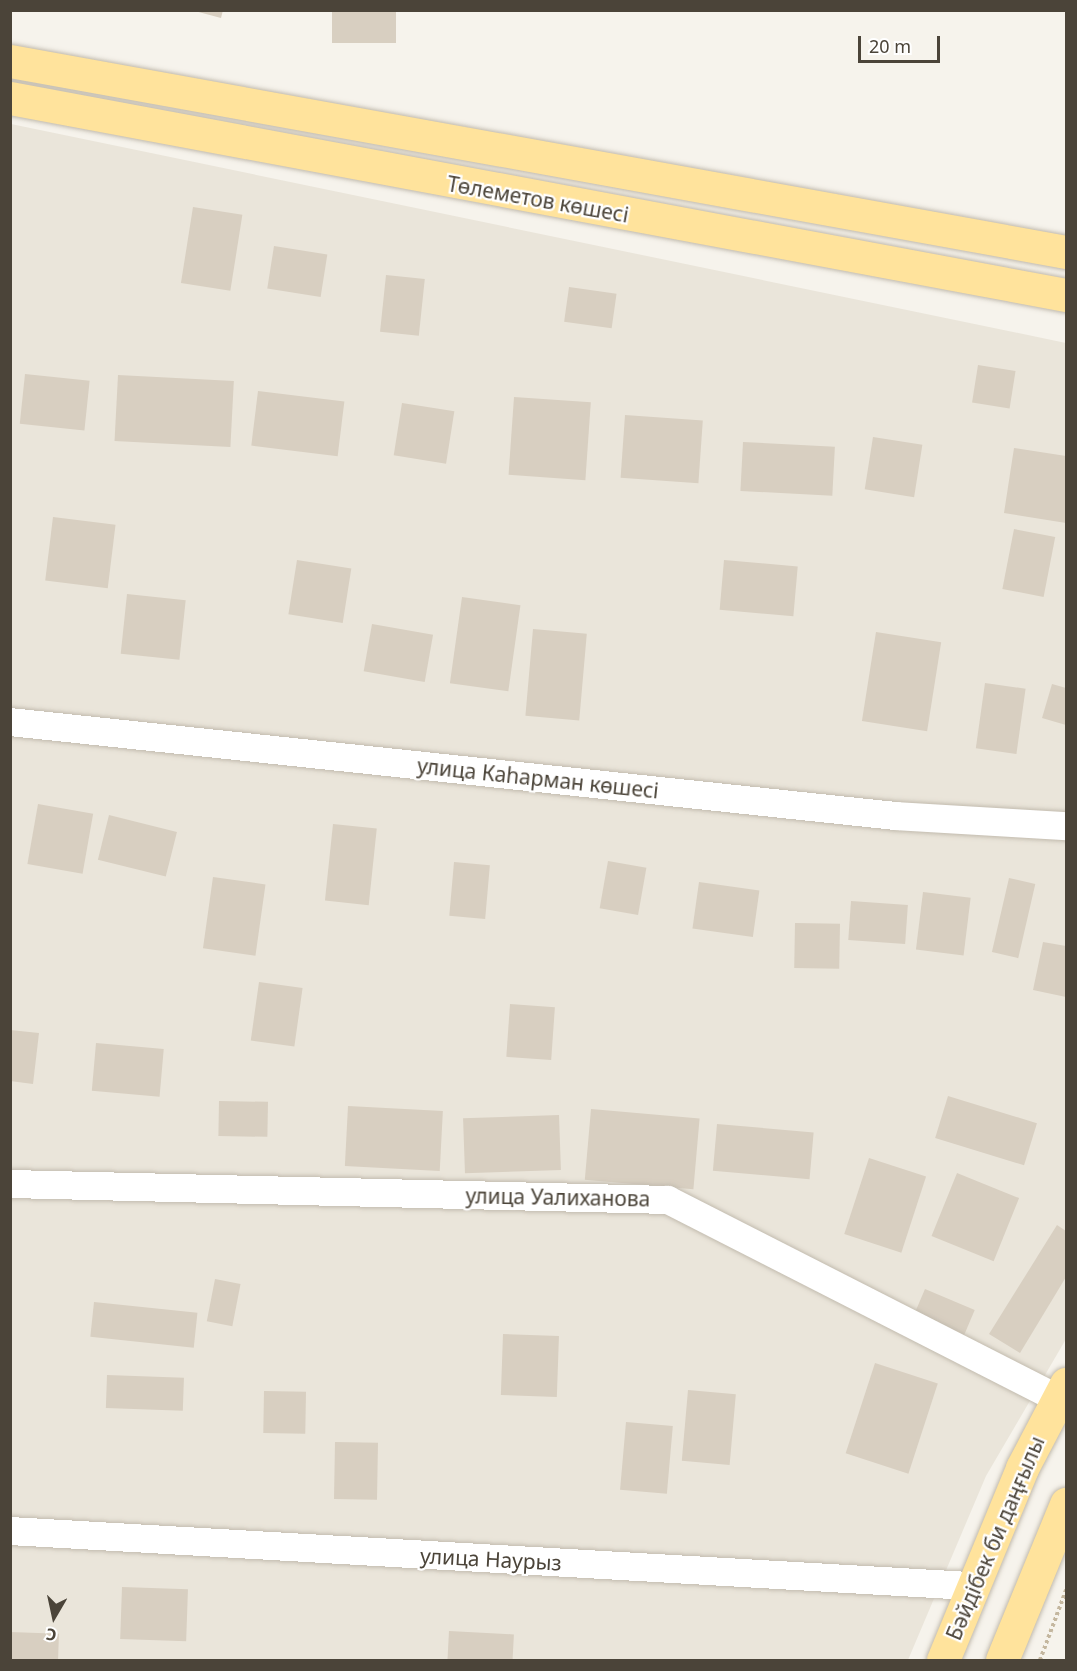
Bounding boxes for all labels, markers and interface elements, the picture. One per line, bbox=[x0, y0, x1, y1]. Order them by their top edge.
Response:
scale bar bbox=[861, 24, 944, 62]
text: 20 m bbox=[869, 34, 911, 58]
street label: Төлеметов көшесі bbox=[445, 171, 631, 227]
street label: улица Каһарман көшесі bbox=[416, 753, 660, 803]
street label: улица Уалиханова bbox=[465, 1183, 651, 1211]
street label: Бәйдібек би даңғылы bbox=[941, 1432, 1049, 1644]
street label: улица Наурыз bbox=[420, 1543, 562, 1575]
north arrow bbox=[24, 1587, 84, 1647]
text: С bbox=[44, 1623, 58, 1646]

